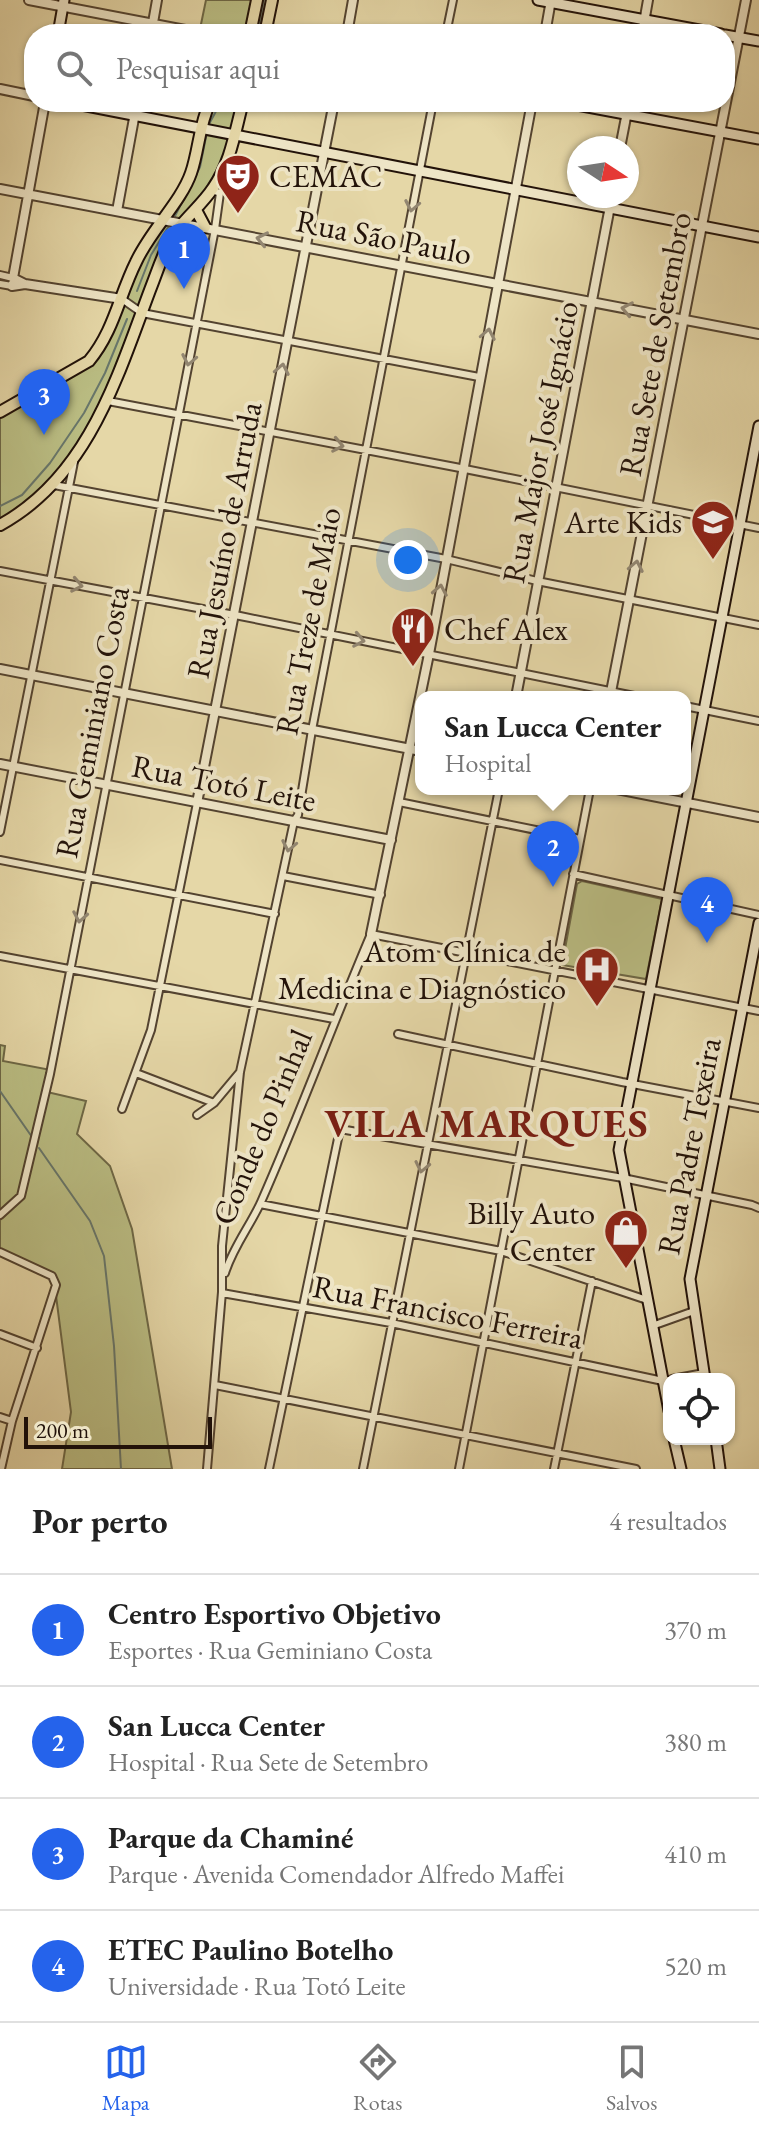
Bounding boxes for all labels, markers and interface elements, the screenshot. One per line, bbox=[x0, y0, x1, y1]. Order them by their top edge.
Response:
search box bbox=[24, 24, 735, 112]
icon: search bbox=[52, 46, 96, 90]
text: Pesquisar aqui bbox=[116, 49, 280, 88]
north arrow bbox=[567, 136, 639, 208]
theatre icon: CEMAC bbox=[214, 152, 262, 215]
place label: CEMAC bbox=[269, 155, 383, 197]
street label: Rua São Paulo bbox=[293, 199, 475, 275]
one-way arrow bbox=[405, 199, 422, 213]
street label: Rua Sete de Setembro bbox=[609, 208, 701, 480]
pin: 1 bbox=[158, 223, 210, 289]
one-way arrow bbox=[256, 231, 269, 248]
street label: Rua Major José Ignácio bbox=[492, 297, 588, 587]
one-way arrow bbox=[621, 301, 635, 318]
one-way arrow bbox=[479, 328, 496, 342]
one-way arrow bbox=[181, 353, 198, 367]
one-way arrow bbox=[273, 362, 290, 376]
pin: 3 bbox=[18, 369, 70, 435]
street label: Rua Jesuíno de Arruda bbox=[177, 398, 271, 682]
one-way arrow bbox=[330, 436, 344, 453]
school or university icon: Arte Kids bbox=[689, 498, 737, 561]
place label: Arte Kids bbox=[563, 501, 682, 543]
street label: Rua Treze de Maio bbox=[265, 504, 351, 738]
your location bbox=[388, 540, 428, 580]
one-way arrow bbox=[627, 559, 644, 573]
one-way arrow bbox=[70, 576, 83, 593]
street label: Rua Geminiano Costa bbox=[45, 582, 139, 861]
one-way arrow bbox=[431, 583, 448, 597]
restaurant icon: Chef Alex bbox=[389, 605, 437, 668]
place label: Chef Alex bbox=[444, 608, 568, 650]
one-way arrow bbox=[353, 631, 366, 648]
popup bbox=[415, 691, 691, 795]
text: San Lucca Center bbox=[445, 707, 661, 746]
street label: Rua Totó Leite bbox=[128, 745, 320, 821]
text: Hospital bbox=[445, 746, 532, 780]
pin: 2 bbox=[527, 821, 579, 887]
one-way arrow bbox=[281, 839, 298, 852]
pin: 4 bbox=[681, 877, 733, 943]
one-way arrow bbox=[72, 911, 89, 924]
place label: Atom Clínica de Medicina e Diagnóstico bbox=[278, 930, 566, 1009]
hospital icon: Atom Clínica de Medicina e Diagnóstico bbox=[573, 945, 621, 1008]
street label: Conde do Pinhal bbox=[202, 1023, 322, 1231]
street label: Rua Padre Texeira bbox=[647, 1034, 731, 1258]
district label: VILA MARQUES bbox=[324, 1097, 650, 1149]
one-way arrow bbox=[415, 1160, 432, 1173]
place label: Billy Auto Center bbox=[468, 1192, 595, 1271]
shop icon: Billy Auto Center bbox=[602, 1207, 650, 1270]
street label: Rua Francisco Ferreira bbox=[309, 1265, 587, 1359]
map controls bbox=[663, 1373, 735, 1445]
button: locate bbox=[663, 1373, 735, 1445]
scale bar bbox=[24, 1413, 212, 1449]
text: 200 m bbox=[36, 1416, 89, 1445]
text: Por perto bbox=[32, 1499, 168, 1543]
text: 4 resultados bbox=[609, 1504, 727, 1538]
text: Centro Esportivo Objetivo bbox=[108, 1594, 441, 1633]
text: 1 bbox=[51, 1613, 65, 1647]
text: 370 m bbox=[664, 1613, 727, 1647]
text: Esportes · Rua Geminiano Costa bbox=[108, 1633, 432, 1667]
text: San Lucca Center bbox=[108, 1706, 325, 1745]
text: 2 bbox=[51, 1725, 65, 1759]
text: 380 m bbox=[664, 1725, 727, 1759]
text: Hospital · Rua Sete de Setembro bbox=[108, 1745, 428, 1779]
text: Parque da Chaminé bbox=[108, 1818, 353, 1857]
text: 3 bbox=[51, 1837, 65, 1871]
text: 410 m bbox=[664, 1837, 727, 1871]
text: Parque · Avenida Comendador Alfredo Maffei bbox=[108, 1857, 564, 1891]
text: ETEC Paulino Botelho bbox=[108, 1930, 393, 1969]
text: 4 bbox=[51, 1949, 65, 1983]
text: 520 m bbox=[664, 1949, 727, 1983]
text: Universidade · Rua Totó Leite bbox=[108, 1969, 406, 2003]
tab: Mapa bbox=[102, 2040, 150, 2117]
tab: Rotas bbox=[353, 2040, 402, 2117]
tab: Salvos bbox=[606, 2040, 657, 2117]

